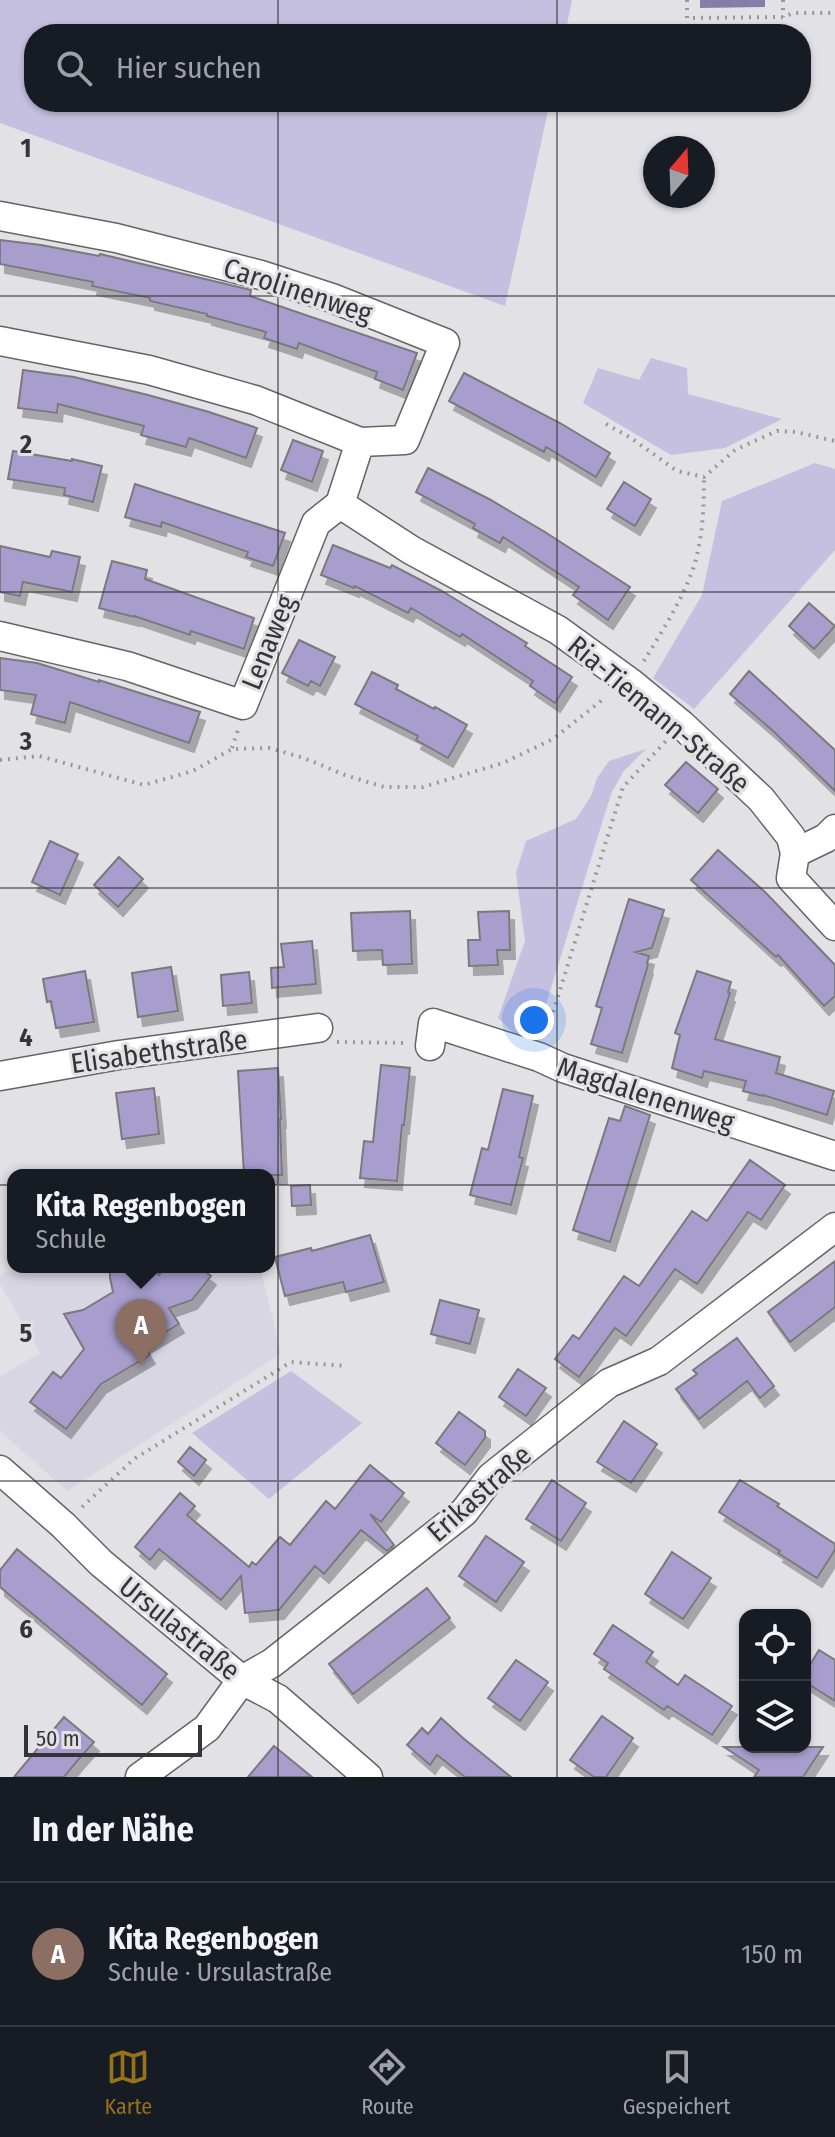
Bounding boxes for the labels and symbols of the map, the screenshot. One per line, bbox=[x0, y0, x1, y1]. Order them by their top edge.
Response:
text: 1 bbox=[21, 133, 32, 164]
north arrow bbox=[643, 136, 715, 208]
street label: Carolinenweg bbox=[219, 251, 377, 330]
text: 2 bbox=[19, 429, 32, 460]
street label: Lenaweg bbox=[235, 589, 303, 694]
street label: Ria-Tiemann-Straße bbox=[561, 629, 756, 800]
text: 3 bbox=[19, 726, 32, 757]
your location bbox=[514, 1000, 554, 1040]
text: 4 bbox=[19, 1022, 33, 1053]
street label: Elisabethstraße bbox=[69, 1023, 250, 1080]
street label: Magdalenenweg bbox=[553, 1050, 739, 1139]
pin: A bbox=[115, 1299, 167, 1365]
text: 5 bbox=[20, 1318, 33, 1349]
street label: Erikastraße bbox=[421, 1438, 538, 1549]
street label: Ursulastraße bbox=[113, 1570, 247, 1687]
text: 6 bbox=[19, 1614, 33, 1645]
scale bar bbox=[24, 1721, 202, 1757]

